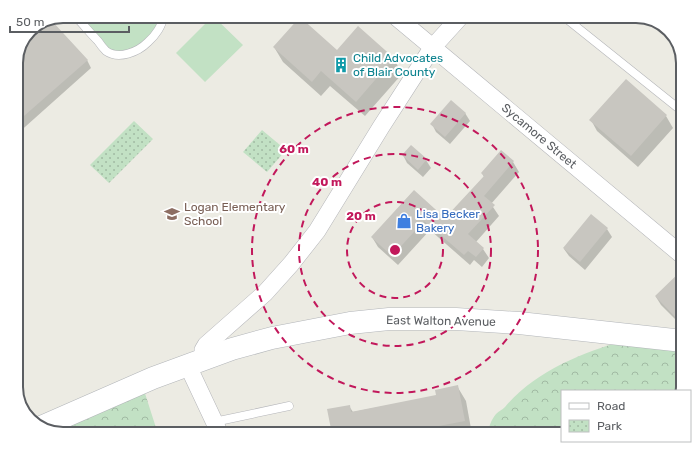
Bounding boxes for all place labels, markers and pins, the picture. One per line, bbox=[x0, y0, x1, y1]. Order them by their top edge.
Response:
place label: Child Advocates of Blair County bbox=[353, 51, 443, 79]
building icon: Child Advocates of Blair County bbox=[332, 56, 350, 74]
place label: Logan Elementary School bbox=[184, 200, 286, 228]
school or university icon: Logan Elementary School bbox=[163, 205, 181, 223]
place label: Lisa Becker Bakery bbox=[416, 207, 480, 235]
shop icon: Lisa Becker Bakery bbox=[395, 212, 413, 230]
centre of rings bbox=[388, 243, 402, 257]

